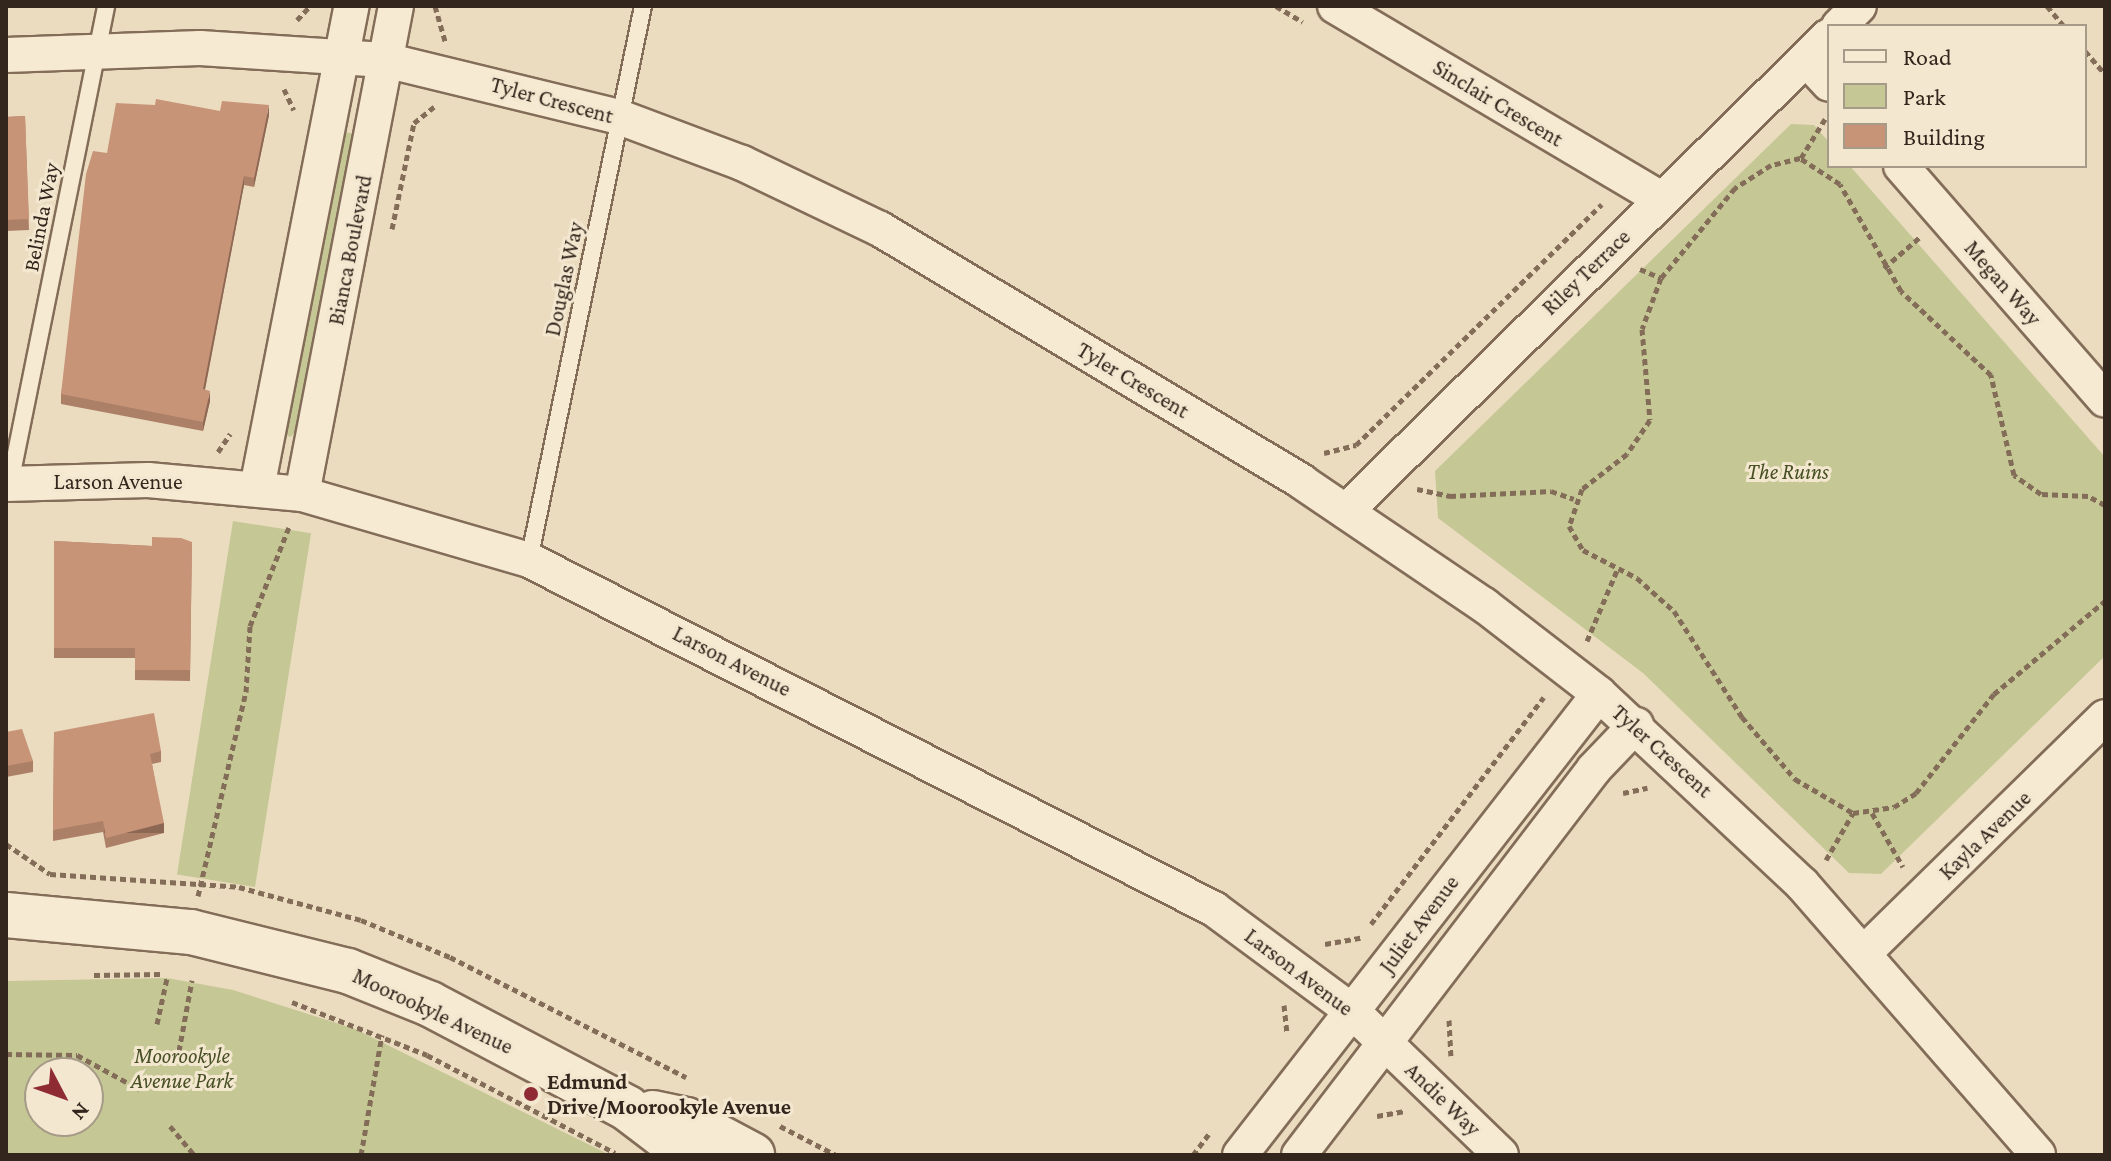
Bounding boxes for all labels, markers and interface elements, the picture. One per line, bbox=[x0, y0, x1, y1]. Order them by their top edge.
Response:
legend bbox=[1827, 24, 2087, 168]
text: Road bbox=[1903, 43, 1952, 70]
street label: Sinclair Crescent bbox=[1428, 54, 1568, 152]
street label: Tyler Crescent bbox=[488, 71, 616, 129]
text: Park bbox=[1903, 83, 1946, 110]
text: Building bbox=[1903, 123, 1985, 150]
street label: Belinda Way bbox=[18, 160, 64, 274]
street label: Bianca Boulevard bbox=[323, 173, 377, 327]
street label: Douglas Way bbox=[539, 220, 589, 338]
street label: Riley Terrace bbox=[1536, 223, 1636, 321]
street label: Megan Way bbox=[1959, 235, 2047, 331]
street label: Tyler Crescent bbox=[1072, 336, 1194, 424]
park label: The Ruins bbox=[1747, 459, 1829, 485]
street label: Larson Avenue bbox=[53, 469, 183, 495]
street label: Larson Avenue bbox=[668, 620, 796, 702]
street label: Tyler Crescent bbox=[1606, 699, 1718, 803]
street label: Kayla Avenue bbox=[1934, 785, 2036, 885]
street label: Juliet Avenue bbox=[1374, 870, 1464, 978]
street label: Larson Avenue bbox=[1239, 923, 1359, 1021]
street label: Moorookyle Avenue bbox=[349, 962, 517, 1060]
park label: Moorookyle Avenue Park bbox=[131, 1042, 233, 1094]
north arrow bbox=[24, 1057, 104, 1137]
street label: Andie Way bbox=[1400, 1057, 1486, 1141]
place label: Edmund Drive/Moorookyle Avenue bbox=[547, 1068, 791, 1120]
marker: Edmund Drive/Moorookyle Avenue bbox=[522, 1085, 540, 1103]
text: N bbox=[67, 1098, 95, 1126]

